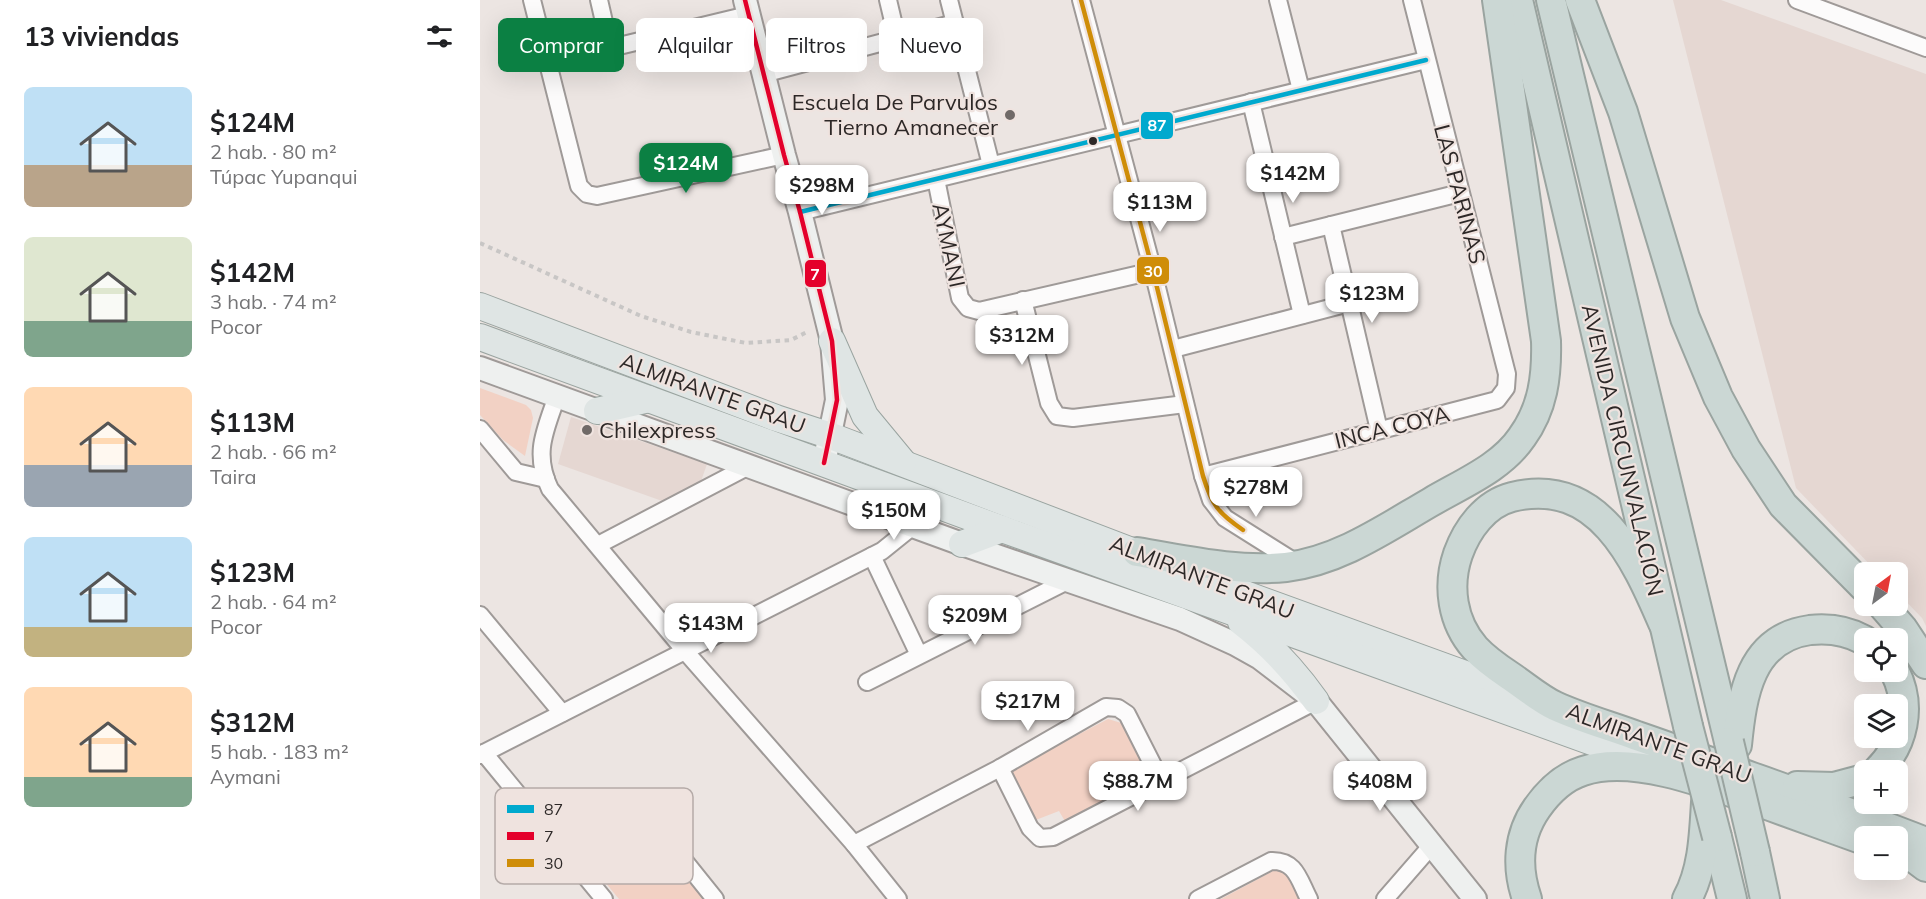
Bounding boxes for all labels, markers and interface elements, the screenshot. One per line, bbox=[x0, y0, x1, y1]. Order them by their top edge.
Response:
chip: Comprar bbox=[498, 18, 624, 72]
chip: Alquilar bbox=[636, 18, 754, 72]
chip: Filtros bbox=[766, 18, 867, 72]
chip: Nuevo bbox=[879, 18, 983, 72]
text: 13 viviendas bbox=[24, 20, 179, 53]
icon: filters bbox=[423, 20, 456, 53]
place label: Escuela De Parvulos Tierno Amanecer bbox=[792, 88, 998, 141]
text: $124M bbox=[210, 106, 295, 139]
marker: Escuela De Parvulos Tierno Amanecer bbox=[1003, 108, 1017, 122]
icon: home bbox=[72, 111, 144, 183]
line badge: 87 bbox=[1140, 111, 1174, 140]
text: 87 bbox=[1147, 115, 1167, 135]
street label: LAS PARINAS bbox=[1428, 121, 1492, 267]
unlabelled marker bbox=[1087, 135, 1099, 147]
text: 2 hab. · 80 m² bbox=[210, 139, 337, 164]
pin: $124M bbox=[644, 143, 728, 194]
text: $124M bbox=[653, 150, 719, 175]
pin: $142M bbox=[1251, 153, 1335, 204]
text: $142M bbox=[1260, 160, 1326, 185]
text: Túpac Yupanqui bbox=[210, 164, 358, 189]
pin: $298M bbox=[780, 165, 864, 216]
text: $298M bbox=[789, 172, 855, 197]
pin: $113M bbox=[1118, 182, 1202, 233]
text: $113M bbox=[1127, 189, 1193, 214]
street label: AYMANI bbox=[926, 200, 972, 290]
text: $142M bbox=[210, 256, 295, 289]
line badge: 30 bbox=[1136, 256, 1170, 285]
line badge: 7 bbox=[804, 259, 827, 288]
icon: home bbox=[72, 261, 144, 333]
text: 30 bbox=[1143, 261, 1163, 281]
text: 7 bbox=[810, 264, 820, 284]
pin: $123M bbox=[1330, 273, 1414, 324]
text: $123M bbox=[1339, 280, 1405, 305]
text: 3 hab. · 74 m² bbox=[210, 289, 337, 314]
street label: AVENIDA CIRCUNVALACIÓN bbox=[1576, 301, 1670, 599]
text: Pocor bbox=[210, 314, 262, 339]
pin: $312M bbox=[980, 315, 1064, 366]
text: $312M bbox=[989, 322, 1055, 347]
street label: ALMIRANTE GRAU bbox=[616, 346, 810, 440]
street label: INCA COYA bbox=[1332, 399, 1452, 455]
text: $113M bbox=[210, 406, 295, 439]
icon: home bbox=[72, 411, 144, 483]
place label: Chilexpress bbox=[599, 416, 716, 444]
marker: Chilexpress bbox=[580, 423, 594, 437]
text: 2 hab. · 66 m² bbox=[210, 439, 337, 464]
text: Taira bbox=[210, 464, 256, 489]
pin: $278M bbox=[1214, 467, 1298, 518]
text: $278M bbox=[1223, 474, 1289, 499]
pin: $150M bbox=[852, 490, 936, 541]
text: $150M bbox=[861, 497, 927, 522]
street label: ALMIRANTE GRAU bbox=[1106, 529, 1298, 625]
text: $123M bbox=[210, 556, 295, 589]
icon: home bbox=[72, 561, 144, 633]
north arrow bbox=[1854, 562, 1908, 616]
map controls bbox=[1854, 562, 1908, 880]
text: 2 hab. · 64 m² bbox=[210, 589, 337, 614]
pin: $209M bbox=[933, 595, 1017, 646]
text: $209M bbox=[942, 602, 1008, 627]
pin: $143M bbox=[669, 603, 753, 654]
text: $143M bbox=[678, 610, 744, 635]
text: Pocor bbox=[210, 614, 262, 639]
button: locate bbox=[1854, 628, 1908, 682]
pin: $217M bbox=[986, 681, 1070, 732]
text: $217M bbox=[995, 688, 1061, 713]
button: layers bbox=[1854, 694, 1908, 748]
street label: ALMIRANTE GRAU bbox=[1562, 696, 1756, 790]
text: $312M bbox=[210, 706, 295, 739]
icon: home bbox=[72, 711, 144, 783]
text: 5 hab. · 183 m² bbox=[210, 739, 349, 764]
button: + bbox=[1854, 760, 1908, 814]
pin: $88.7M bbox=[1089, 761, 1187, 812]
pin: $408M bbox=[1338, 761, 1422, 812]
text: Aymani bbox=[210, 764, 281, 789]
text: $88.7M bbox=[1103, 768, 1173, 793]
text: $408M bbox=[1347, 768, 1413, 793]
legend bbox=[495, 788, 693, 884]
text: 87 bbox=[544, 799, 563, 819]
text: 7 bbox=[544, 826, 554, 846]
button: − bbox=[1854, 826, 1908, 880]
text: 30 bbox=[544, 853, 563, 873]

